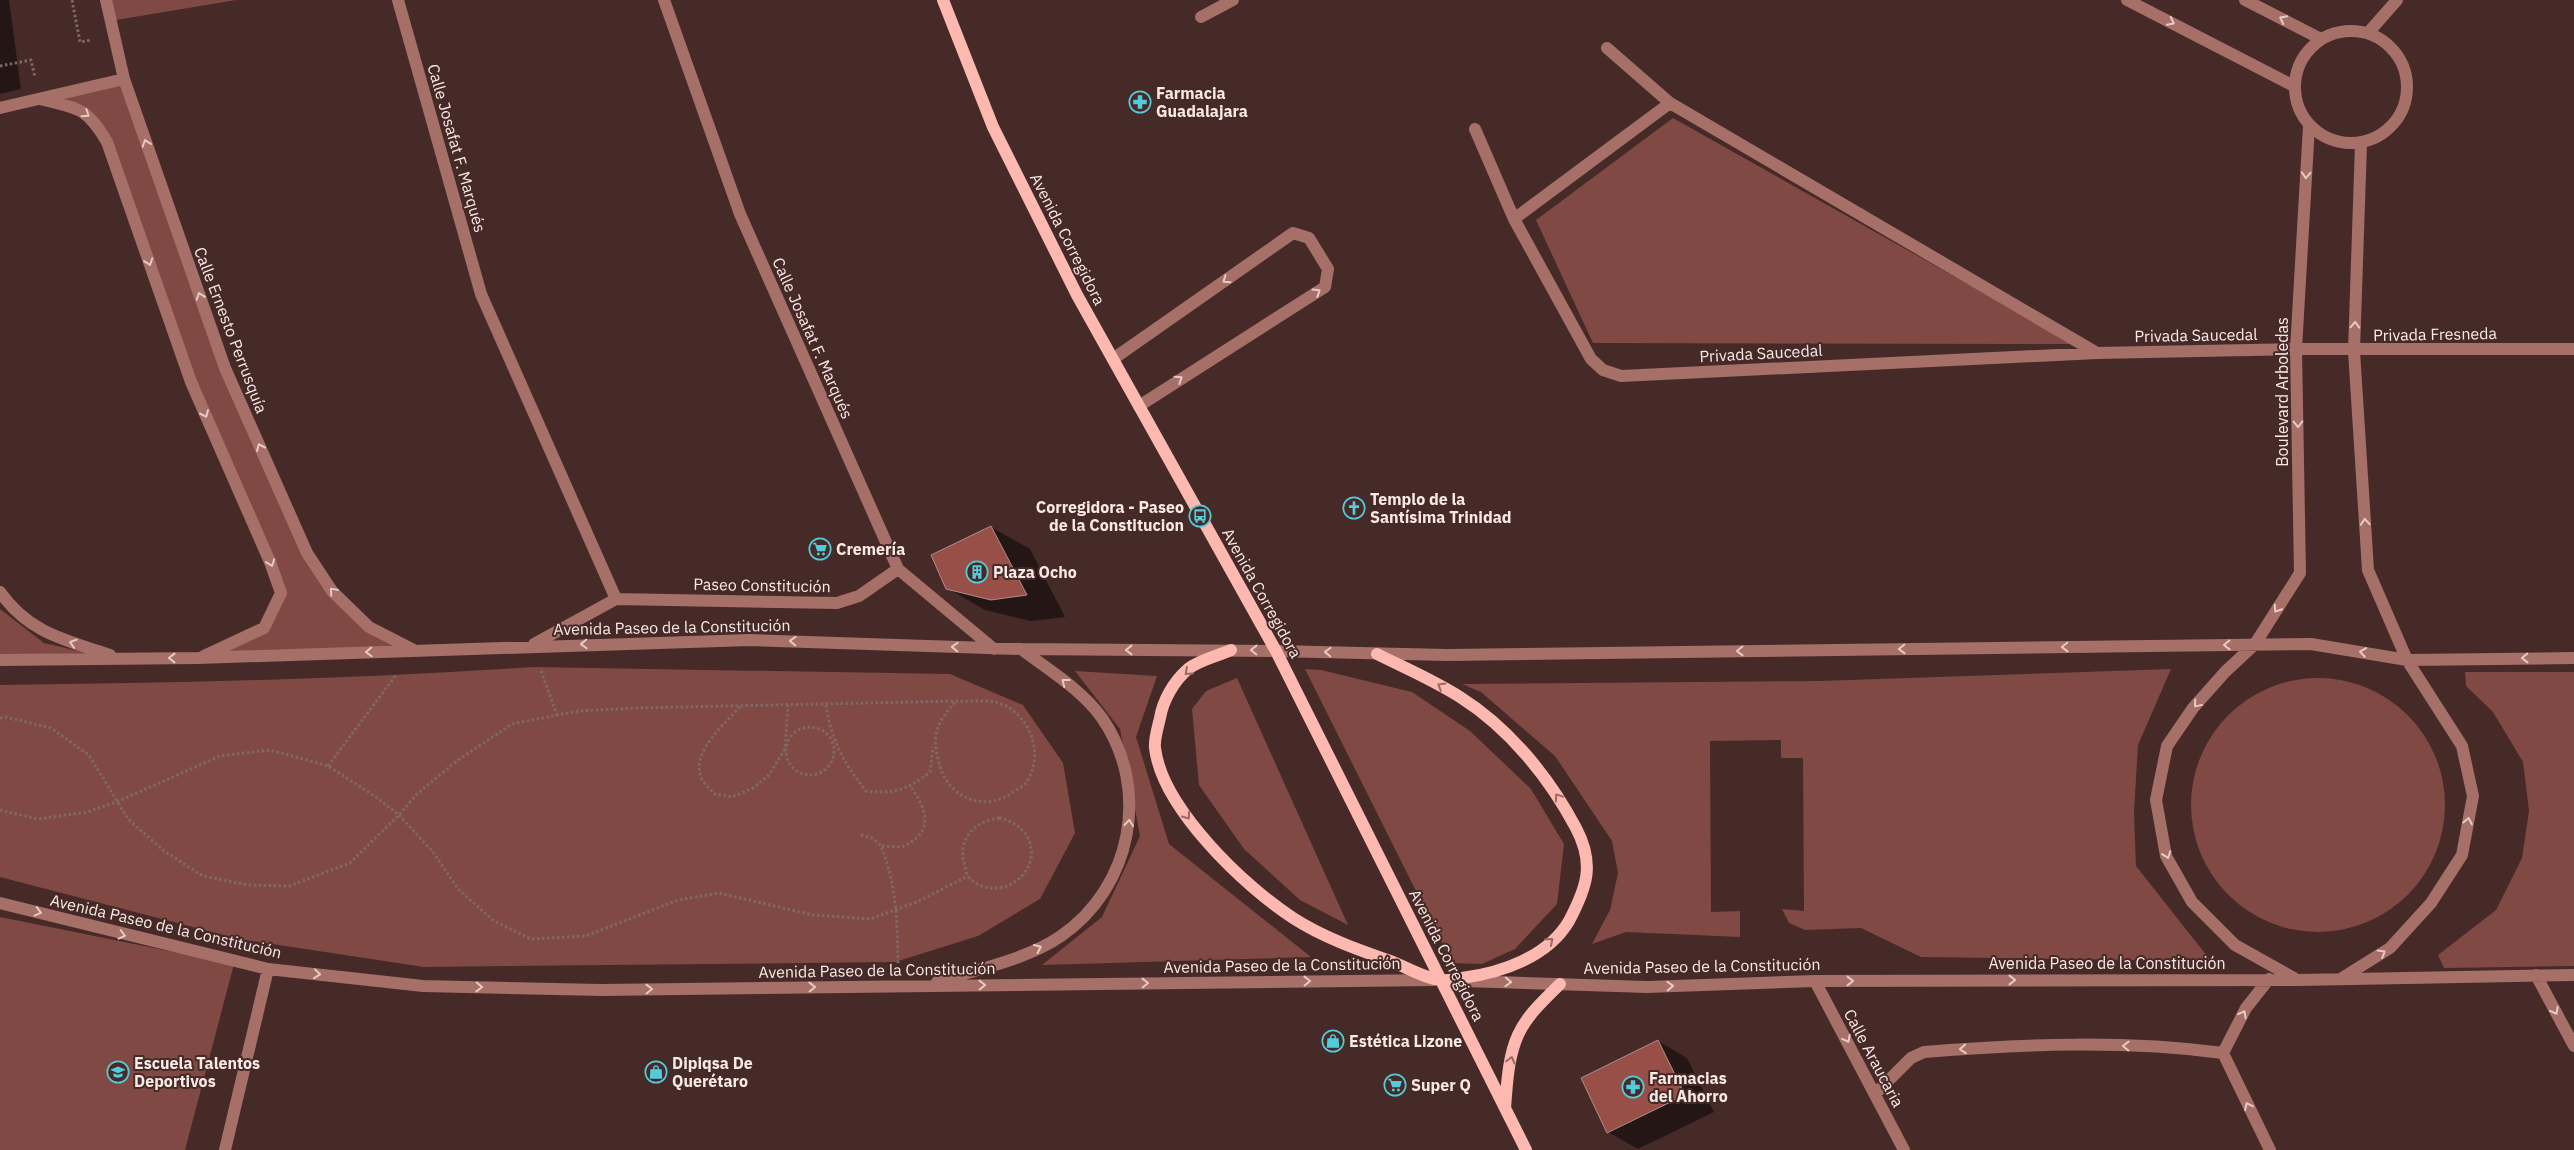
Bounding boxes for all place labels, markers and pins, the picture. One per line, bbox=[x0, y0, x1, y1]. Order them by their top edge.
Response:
place label: Farmacia Guadalajara bbox=[1156, 83, 1248, 121]
pharmacy icon: Farmacia Guadalajara bbox=[1128, 90, 1152, 114]
place label: Templo de la Santísima Trinidad bbox=[1370, 489, 1512, 527]
church icon: Templo de la Santísima Trinidad bbox=[1342, 496, 1366, 520]
place label: Corregidora - Paseo de la Constitucion bbox=[1036, 497, 1184, 535]
bus stop icon: Corregidora - Paseo de la Constitucion bbox=[1188, 504, 1212, 528]
supermarket icon: Cremería bbox=[808, 537, 832, 561]
place label: Cremería bbox=[836, 539, 905, 559]
building icon: Plaza Ocho bbox=[965, 560, 989, 584]
place label: Plaza Ocho bbox=[993, 562, 1077, 582]
shop icon: Estética Lizone bbox=[1321, 1029, 1345, 1053]
place label: Estética Lizone bbox=[1349, 1031, 1462, 1051]
place label: Escuela Talentos Deportivos bbox=[134, 1053, 260, 1091]
place label: Dipiqsa De Querétaro bbox=[672, 1053, 753, 1091]
school or university icon: Escuela Talentos Deportivos bbox=[106, 1060, 130, 1084]
shop icon: Dipiqsa De Querétaro bbox=[644, 1060, 668, 1084]
place label: Farmacias del Ahorro bbox=[1649, 1068, 1728, 1106]
supermarket icon: Super Q bbox=[1383, 1073, 1407, 1097]
place label: Super Q bbox=[1411, 1075, 1471, 1095]
pharmacy icon: Farmacias del Ahorro bbox=[1621, 1075, 1645, 1099]

